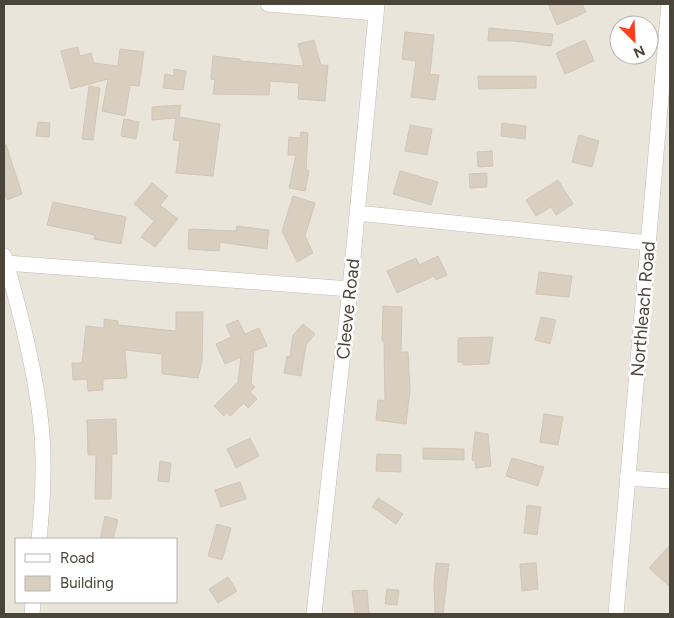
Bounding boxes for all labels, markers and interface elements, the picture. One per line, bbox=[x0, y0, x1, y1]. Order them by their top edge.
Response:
north arrow bbox=[609, 15, 659, 65]
text: N bbox=[631, 41, 647, 61]
street label: Northleach Road bbox=[626, 240, 660, 378]
street label: Cleeve Road bbox=[332, 258, 364, 360]
legend bbox=[15, 538, 178, 603]
text: Road bbox=[60, 549, 95, 567]
text: Building bbox=[60, 574, 114, 592]

